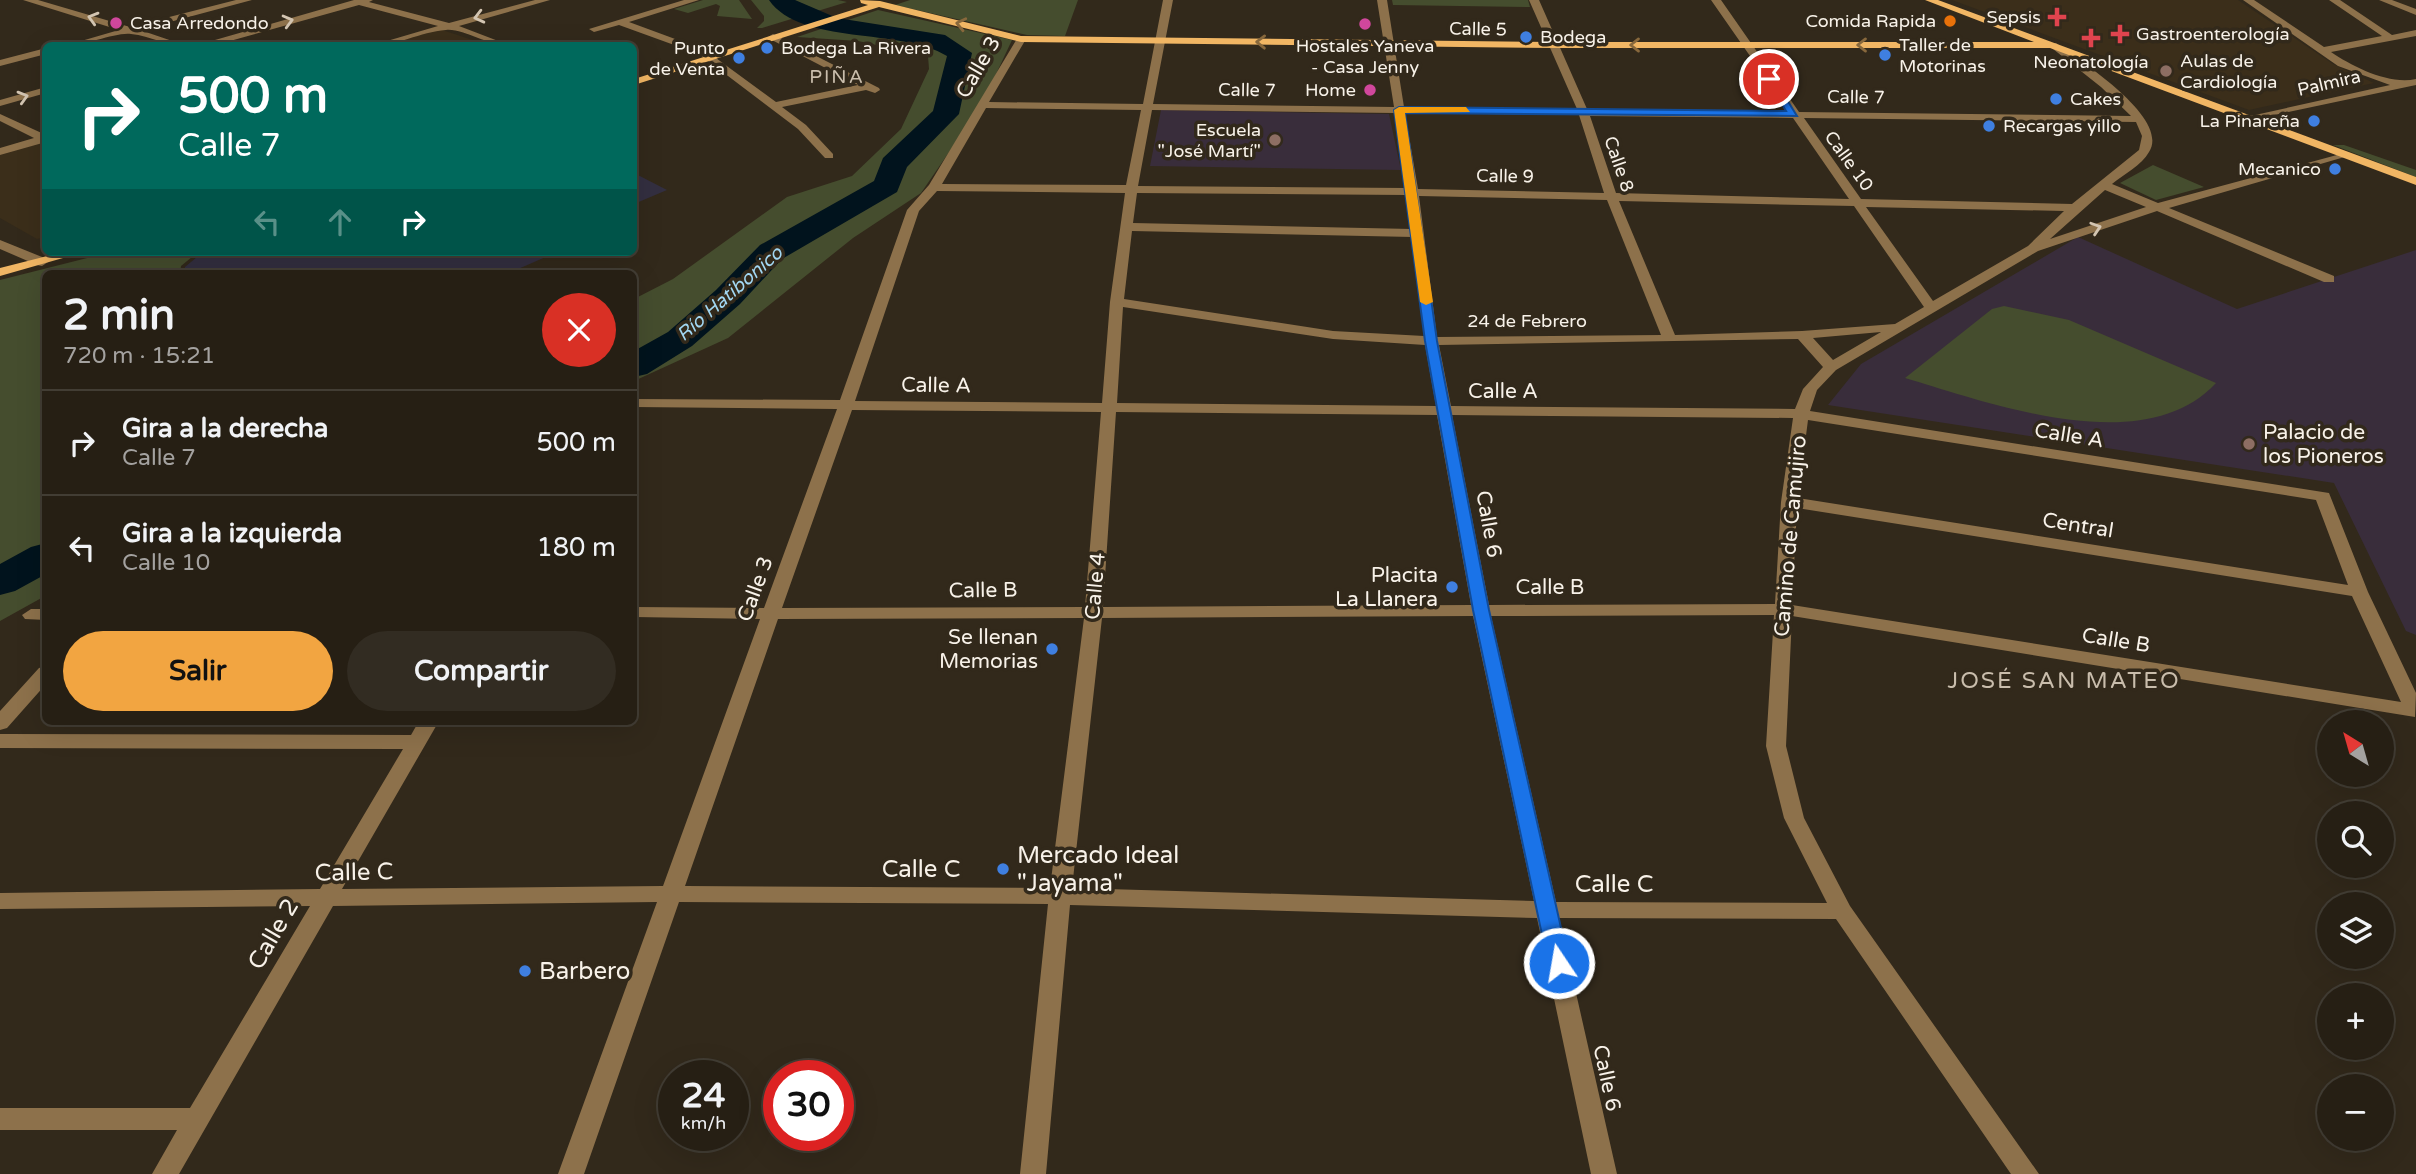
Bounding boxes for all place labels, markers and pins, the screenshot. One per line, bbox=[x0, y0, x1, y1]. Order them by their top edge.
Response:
place label: Sepsis bbox=[1987, 6, 2041, 28]
marker: Sepsis bbox=[2047, 7, 2067, 27]
place label: Comida Rapida bbox=[1805, 10, 1936, 32]
place label: Casa Arredondo bbox=[130, 12, 269, 34]
marker: Comida Rapida bbox=[1942, 13, 1958, 29]
marker: Casa Arredondo bbox=[108, 15, 124, 31]
marker: Hostales Yaneva - Casa Jenny bbox=[1357, 16, 1373, 32]
place label: Gastroenterología bbox=[2136, 23, 2290, 45]
marker: Gastroenterología bbox=[2110, 24, 2130, 44]
place label: Bodega bbox=[1540, 26, 1606, 48]
marker: Neonatología bbox=[2081, 28, 2101, 48]
marker: Bodega bbox=[1518, 29, 1534, 45]
place label: Taller de Motorinas bbox=[1899, 34, 1986, 77]
place label: Hostales Yaneva - Casa Jenny bbox=[1296, 35, 1434, 78]
place label: Punto de Venta bbox=[649, 37, 725, 80]
place label: Bodega La Rivera bbox=[781, 37, 931, 59]
marker: Bodega La Rivera bbox=[759, 40, 775, 56]
marker: Taller de Motorinas bbox=[1877, 47, 1893, 63]
pin bbox=[1739, 49, 1799, 109]
marker: Punto de Venta bbox=[731, 50, 747, 66]
place label: Aulas de Cardiología bbox=[2180, 50, 2277, 93]
place label: Neonatología bbox=[2033, 51, 2149, 73]
marker: Aulas de Cardiología bbox=[2158, 63, 2174, 79]
place label: Home bbox=[1305, 79, 1356, 101]
marker: Home bbox=[1362, 82, 1378, 98]
place label: Cakes bbox=[2070, 88, 2121, 110]
marker: Cakes bbox=[2048, 91, 2064, 107]
place label: La Pinareña bbox=[2199, 110, 2300, 132]
marker: La Pinareña bbox=[2306, 113, 2322, 129]
place label: Recargas yillo bbox=[2003, 115, 2121, 137]
marker: Recargas yillo bbox=[1981, 118, 1997, 134]
place label: Escuela "José Martí" bbox=[1158, 119, 1261, 162]
marker: Escuela "José Martí" bbox=[1267, 132, 1283, 148]
place label: Mecanico bbox=[2238, 158, 2321, 180]
marker: Mecanico bbox=[2327, 161, 2343, 177]
place label: Palacio de los Pioneros bbox=[2263, 420, 2384, 469]
marker: Palacio de los Pioneros bbox=[2241, 436, 2257, 452]
place label: Placita La Llanera bbox=[1335, 563, 1438, 612]
marker: Placita La Llanera bbox=[1444, 579, 1460, 595]
place label: Se llenan Memorias bbox=[939, 625, 1038, 674]
marker: Se llenan Memorias bbox=[1044, 641, 1060, 657]
place label: Mercado Ideal "Jayama" bbox=[1017, 841, 1179, 898]
marker: Mercado Ideal "Jayama" bbox=[995, 861, 1011, 877]
place label: Barbero bbox=[539, 957, 630, 986]
marker: Barbero bbox=[517, 963, 533, 979]

